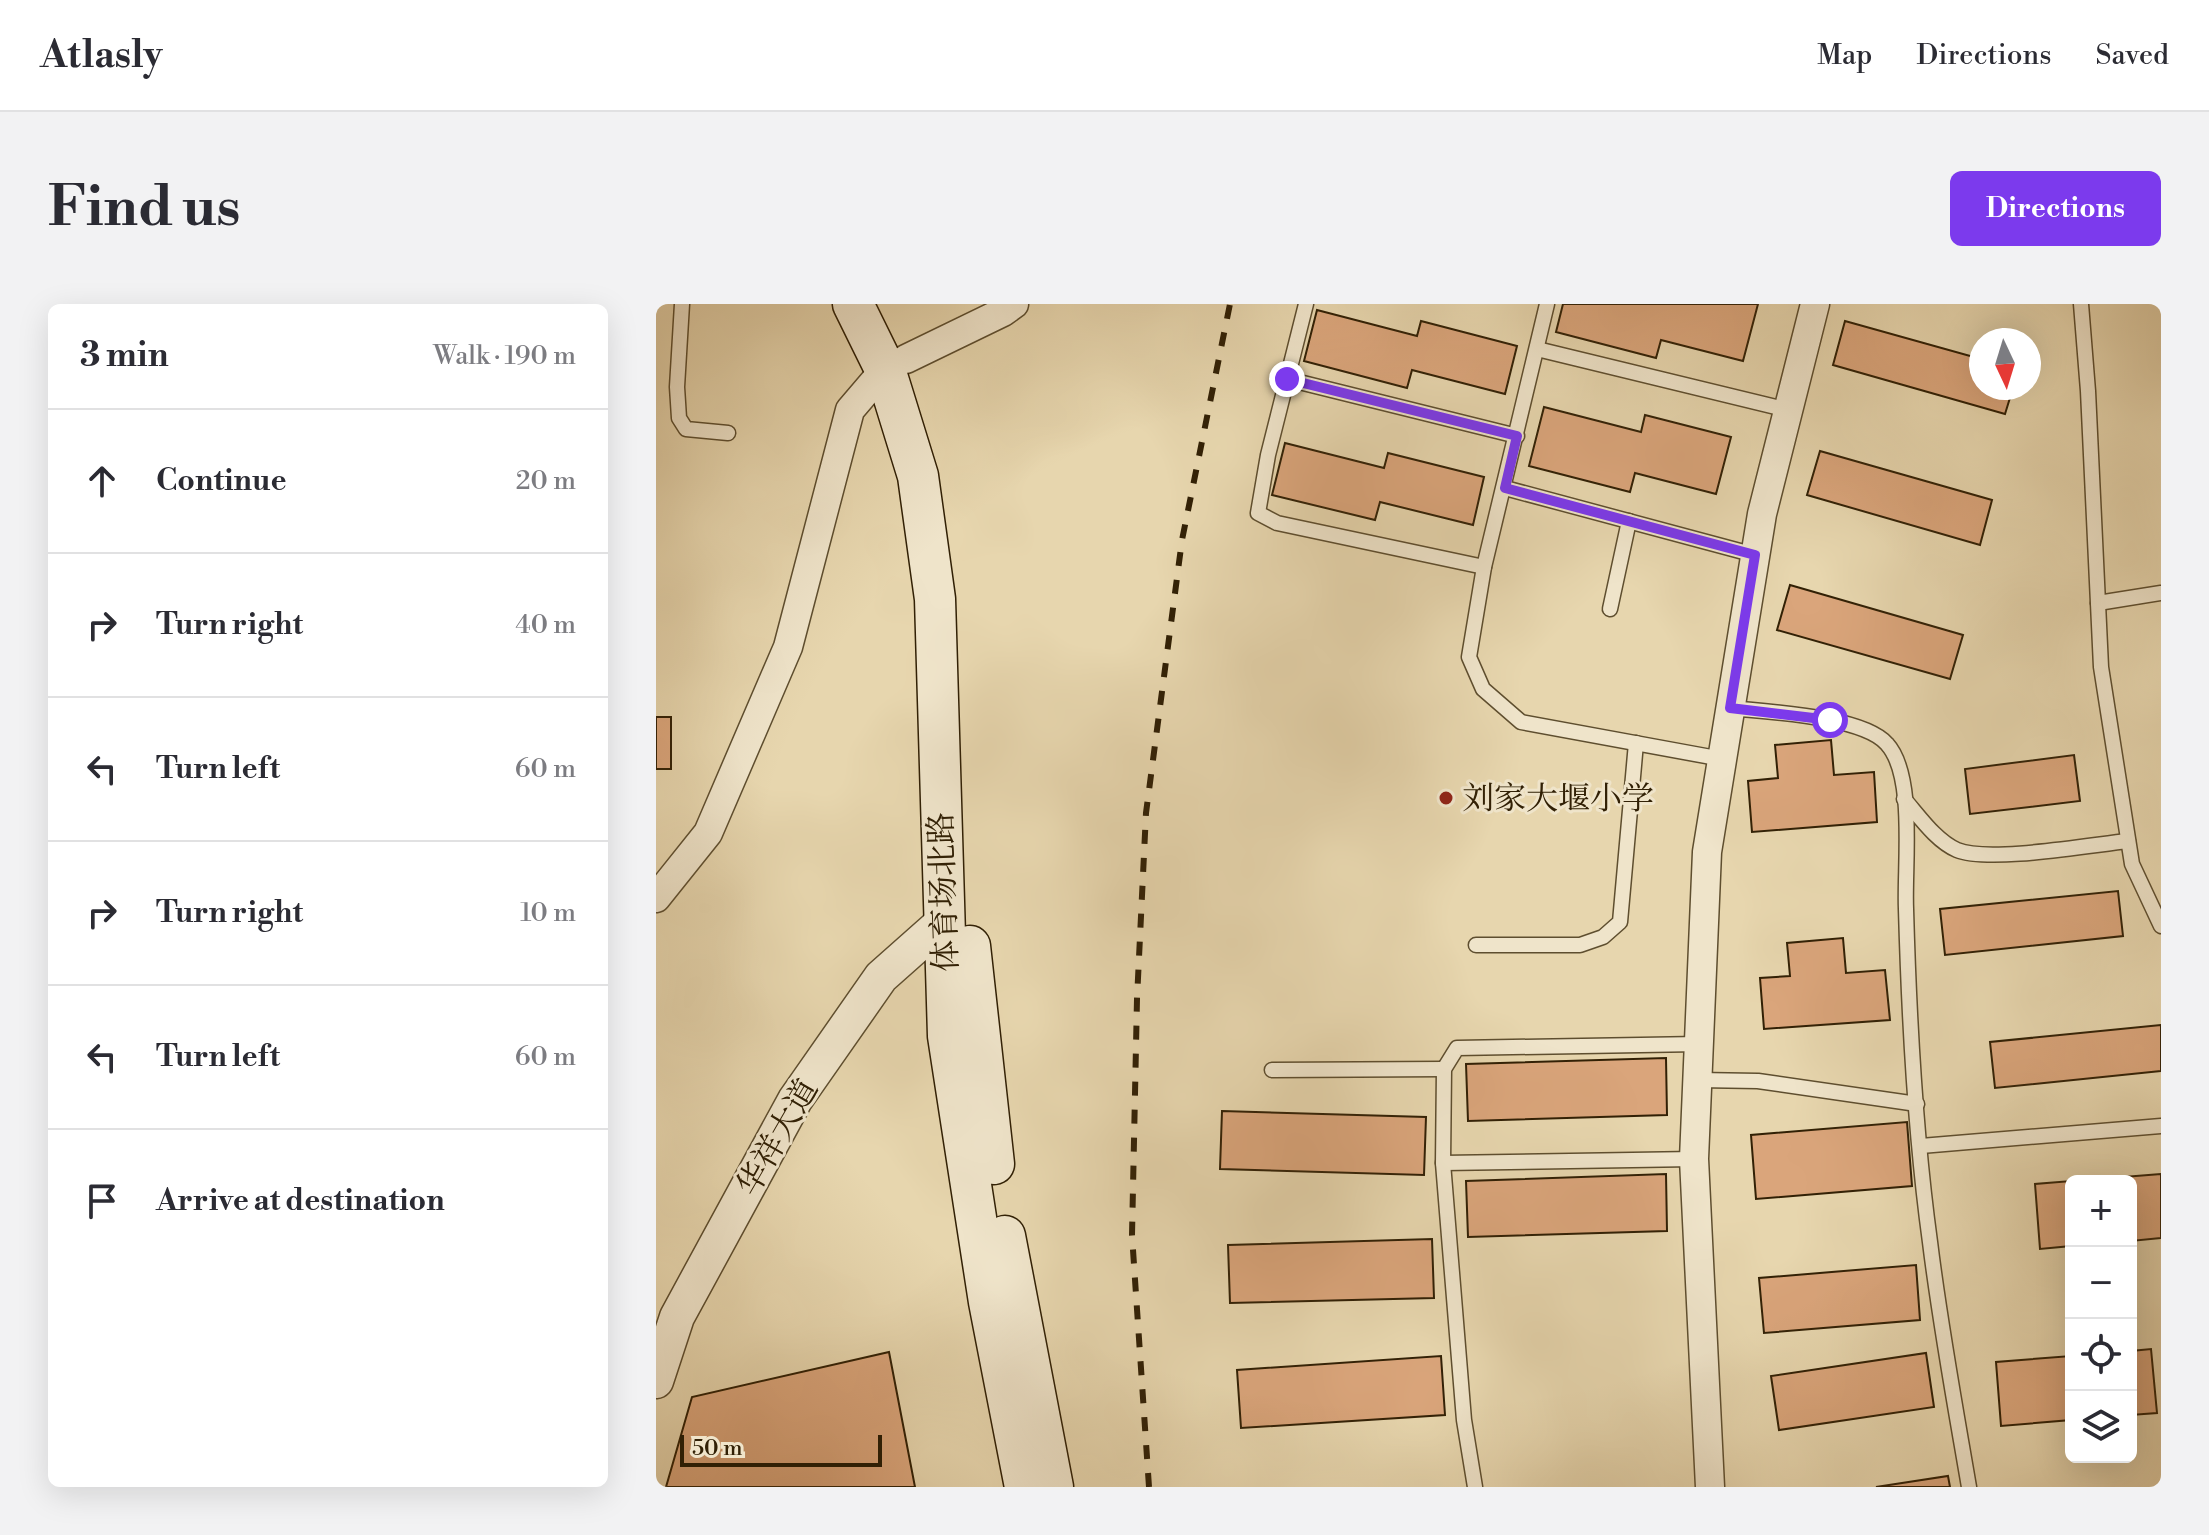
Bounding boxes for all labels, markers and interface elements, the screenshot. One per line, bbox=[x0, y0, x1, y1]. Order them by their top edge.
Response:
text: Atlasly bbox=[40, 32, 163, 79]
text: Map bbox=[1817, 38, 1872, 73]
text: Directions bbox=[1916, 38, 2051, 73]
text: Saved bbox=[2095, 38, 2169, 73]
button: Directions bbox=[1950, 171, 2161, 246]
text: Find us bbox=[48, 173, 241, 243]
north arrow bbox=[1969, 328, 2041, 400]
text: 3 min bbox=[80, 335, 169, 377]
text: Walk · 190 m bbox=[433, 340, 576, 372]
route end bbox=[1269, 361, 1305, 397]
icon: ahead bbox=[80, 459, 124, 503]
text: Continue bbox=[156, 462, 287, 500]
text: 20 m bbox=[516, 465, 576, 497]
icon: right bbox=[80, 603, 124, 647]
text: Turn right bbox=[156, 606, 303, 644]
text: 40 m bbox=[515, 609, 576, 641]
route start bbox=[1812, 702, 1848, 738]
icon: left bbox=[80, 747, 124, 791]
text: Turn left bbox=[156, 750, 280, 788]
text: 60 m bbox=[515, 753, 576, 785]
place label: 刘家大堰小学 bbox=[1462, 779, 1654, 819]
marker: 刘家大堰小学 bbox=[1437, 789, 1455, 807]
street label: 体育场北路 bbox=[921, 811, 967, 973]
icon: right bbox=[80, 891, 124, 935]
text: Turn right bbox=[156, 894, 303, 932]
text: 10 m bbox=[520, 897, 576, 929]
icon: left bbox=[80, 1035, 124, 1079]
text: Turn left bbox=[156, 1038, 280, 1076]
text: 60 m bbox=[515, 1041, 576, 1073]
street label: 华祥大道 bbox=[729, 1072, 827, 1203]
map controls bbox=[2065, 1175, 2137, 1463]
button: + bbox=[2065, 1175, 2137, 1247]
icon: arrive bbox=[80, 1179, 124, 1223]
text: Arrive at destination bbox=[156, 1182, 445, 1220]
button: − bbox=[2065, 1247, 2137, 1319]
button: locate bbox=[2065, 1319, 2137, 1391]
button: layers bbox=[2065, 1391, 2137, 1463]
scale bar bbox=[680, 1431, 882, 1467]
text: 50 m bbox=[692, 1435, 743, 1462]

